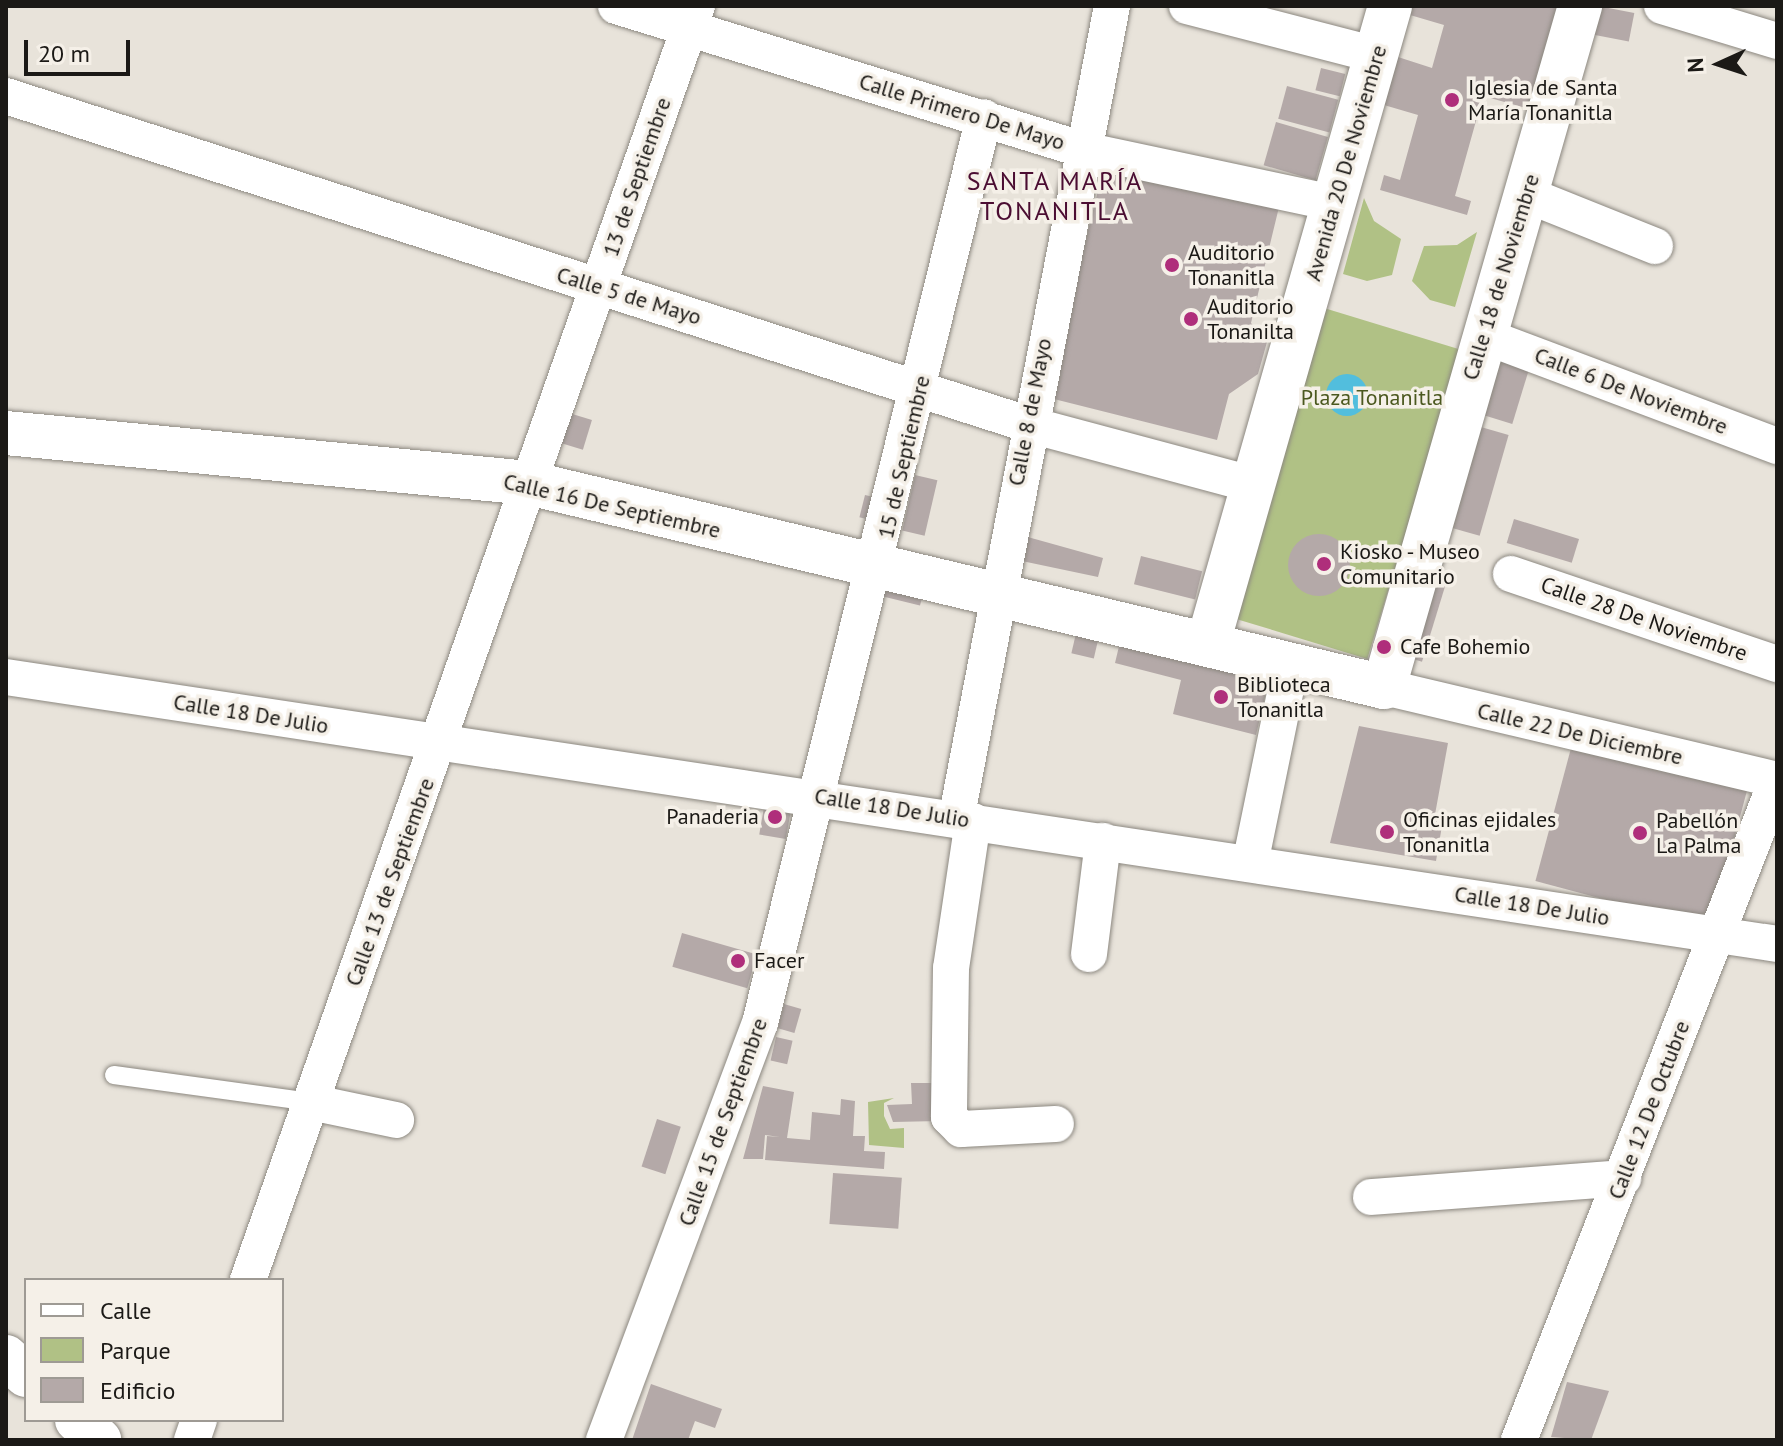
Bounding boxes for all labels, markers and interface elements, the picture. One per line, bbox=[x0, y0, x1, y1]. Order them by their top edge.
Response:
scale bar bbox=[28, 24, 134, 74]
north arrow bbox=[1679, 24, 1759, 104]
text: 20 m bbox=[38, 38, 90, 69]
street label: Avenida 20 De Noviembre bbox=[1300, 42, 1392, 284]
text: N bbox=[1681, 57, 1709, 73]
street label: Calle Primero De Mayo bbox=[856, 68, 1068, 156]
place label: Iglesia de Santa María Tonanitla bbox=[1468, 74, 1618, 126]
marker: Iglesia de Santa María Tonanitla bbox=[1443, 91, 1461, 109]
street label: 13 de Septiembre bbox=[597, 94, 677, 260]
district label: SANTA MARÍA TONANITLA bbox=[966, 165, 1144, 226]
street label: Calle 18 de Noviembre bbox=[1457, 171, 1545, 383]
place label: Auditorio Tonanitla bbox=[1188, 239, 1275, 290]
marker: Auditorio Tonanitla bbox=[1163, 256, 1181, 274]
street label: Calle 5 de Mayo bbox=[553, 261, 705, 331]
place label: Auditorio Tonanilta bbox=[1207, 293, 1294, 344]
marker: Auditorio Tonanilta bbox=[1182, 310, 1200, 328]
street label: Calle 8 de Mayo bbox=[1003, 336, 1057, 488]
street label: Calle 6 De Noviembre bbox=[1531, 342, 1731, 440]
street label: 15 de Septiembre bbox=[872, 373, 936, 541]
park label: Plaza Tonanitla bbox=[1300, 385, 1444, 411]
street label: Calle 16 De Septiembre bbox=[501, 468, 723, 544]
place label: Kiosko - Museo Comunitario bbox=[1340, 538, 1483, 590]
marker: Kiosko - Museo Comunitario bbox=[1315, 555, 1333, 573]
street label: Calle 28 De Noviembre bbox=[1537, 571, 1751, 667]
place label: Cafe Bohemio bbox=[1400, 634, 1530, 660]
marker: Cafe Bohemio bbox=[1375, 638, 1393, 656]
place label: Biblioteca Tonanitla bbox=[1237, 671, 1331, 722]
marker: Biblioteca Tonanitla bbox=[1212, 688, 1230, 706]
street label: Calle 18 De Julio bbox=[172, 689, 330, 739]
street label: Calle 22 De Diciembre bbox=[1475, 698, 1685, 770]
street label: Calle 13 de Septiembre bbox=[340, 774, 440, 990]
street label: Calle 18 De Julio bbox=[813, 783, 971, 833]
place label: Panaderia bbox=[666, 804, 759, 830]
place label: Oficinas ejidales Tonanitla bbox=[1403, 806, 1556, 858]
place label: Pabellón La Palma bbox=[1656, 807, 1741, 858]
marker: Panaderia bbox=[766, 808, 784, 826]
marker: Oficinas ejidales Tonanitla bbox=[1378, 823, 1396, 841]
marker: Pabellón La Palma bbox=[1631, 824, 1649, 842]
street label: Calle 18 De Julio bbox=[1453, 881, 1611, 931]
place label: Facer bbox=[754, 948, 804, 974]
marker: Facer bbox=[729, 952, 747, 970]
street label: Calle 15 de Septiembre bbox=[673, 1014, 773, 1230]
street label: Calle 12 De Octubre bbox=[1603, 1017, 1695, 1203]
legend bbox=[24, 1278, 284, 1422]
text: Calle bbox=[100, 1295, 151, 1326]
text: Parque bbox=[100, 1335, 171, 1366]
text: Edificio bbox=[100, 1375, 175, 1406]

